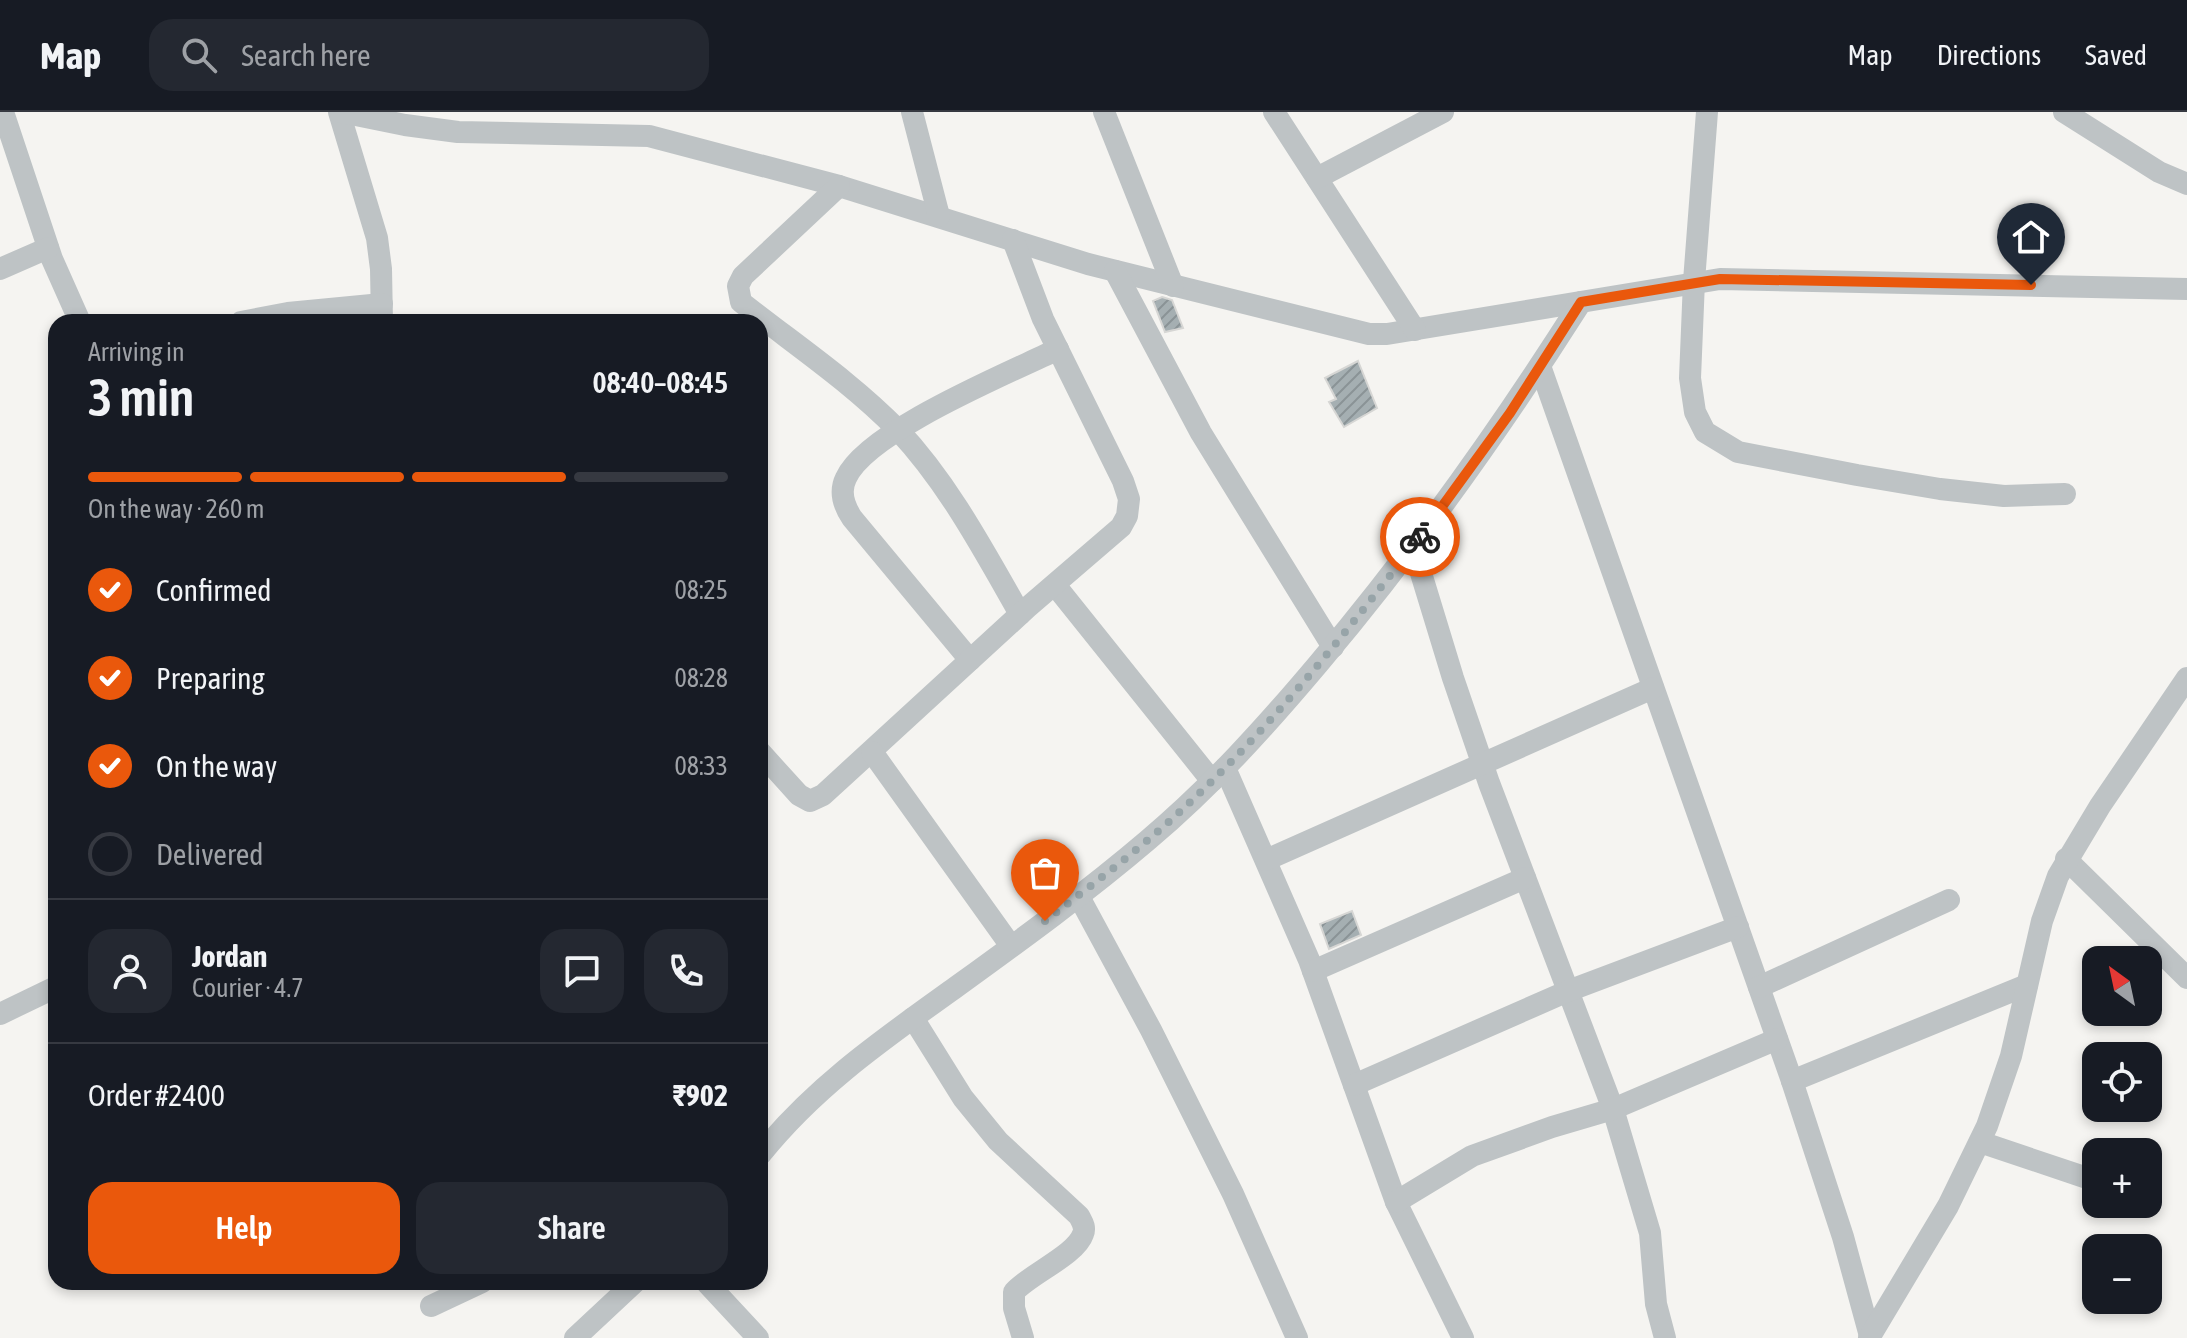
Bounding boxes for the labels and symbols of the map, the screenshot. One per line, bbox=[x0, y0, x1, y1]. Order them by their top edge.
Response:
pin bbox=[1997, 203, 2065, 285]
courier bbox=[1380, 497, 1460, 577]
pin bbox=[1011, 839, 1079, 921]
north arrow bbox=[2082, 946, 2162, 1026]

